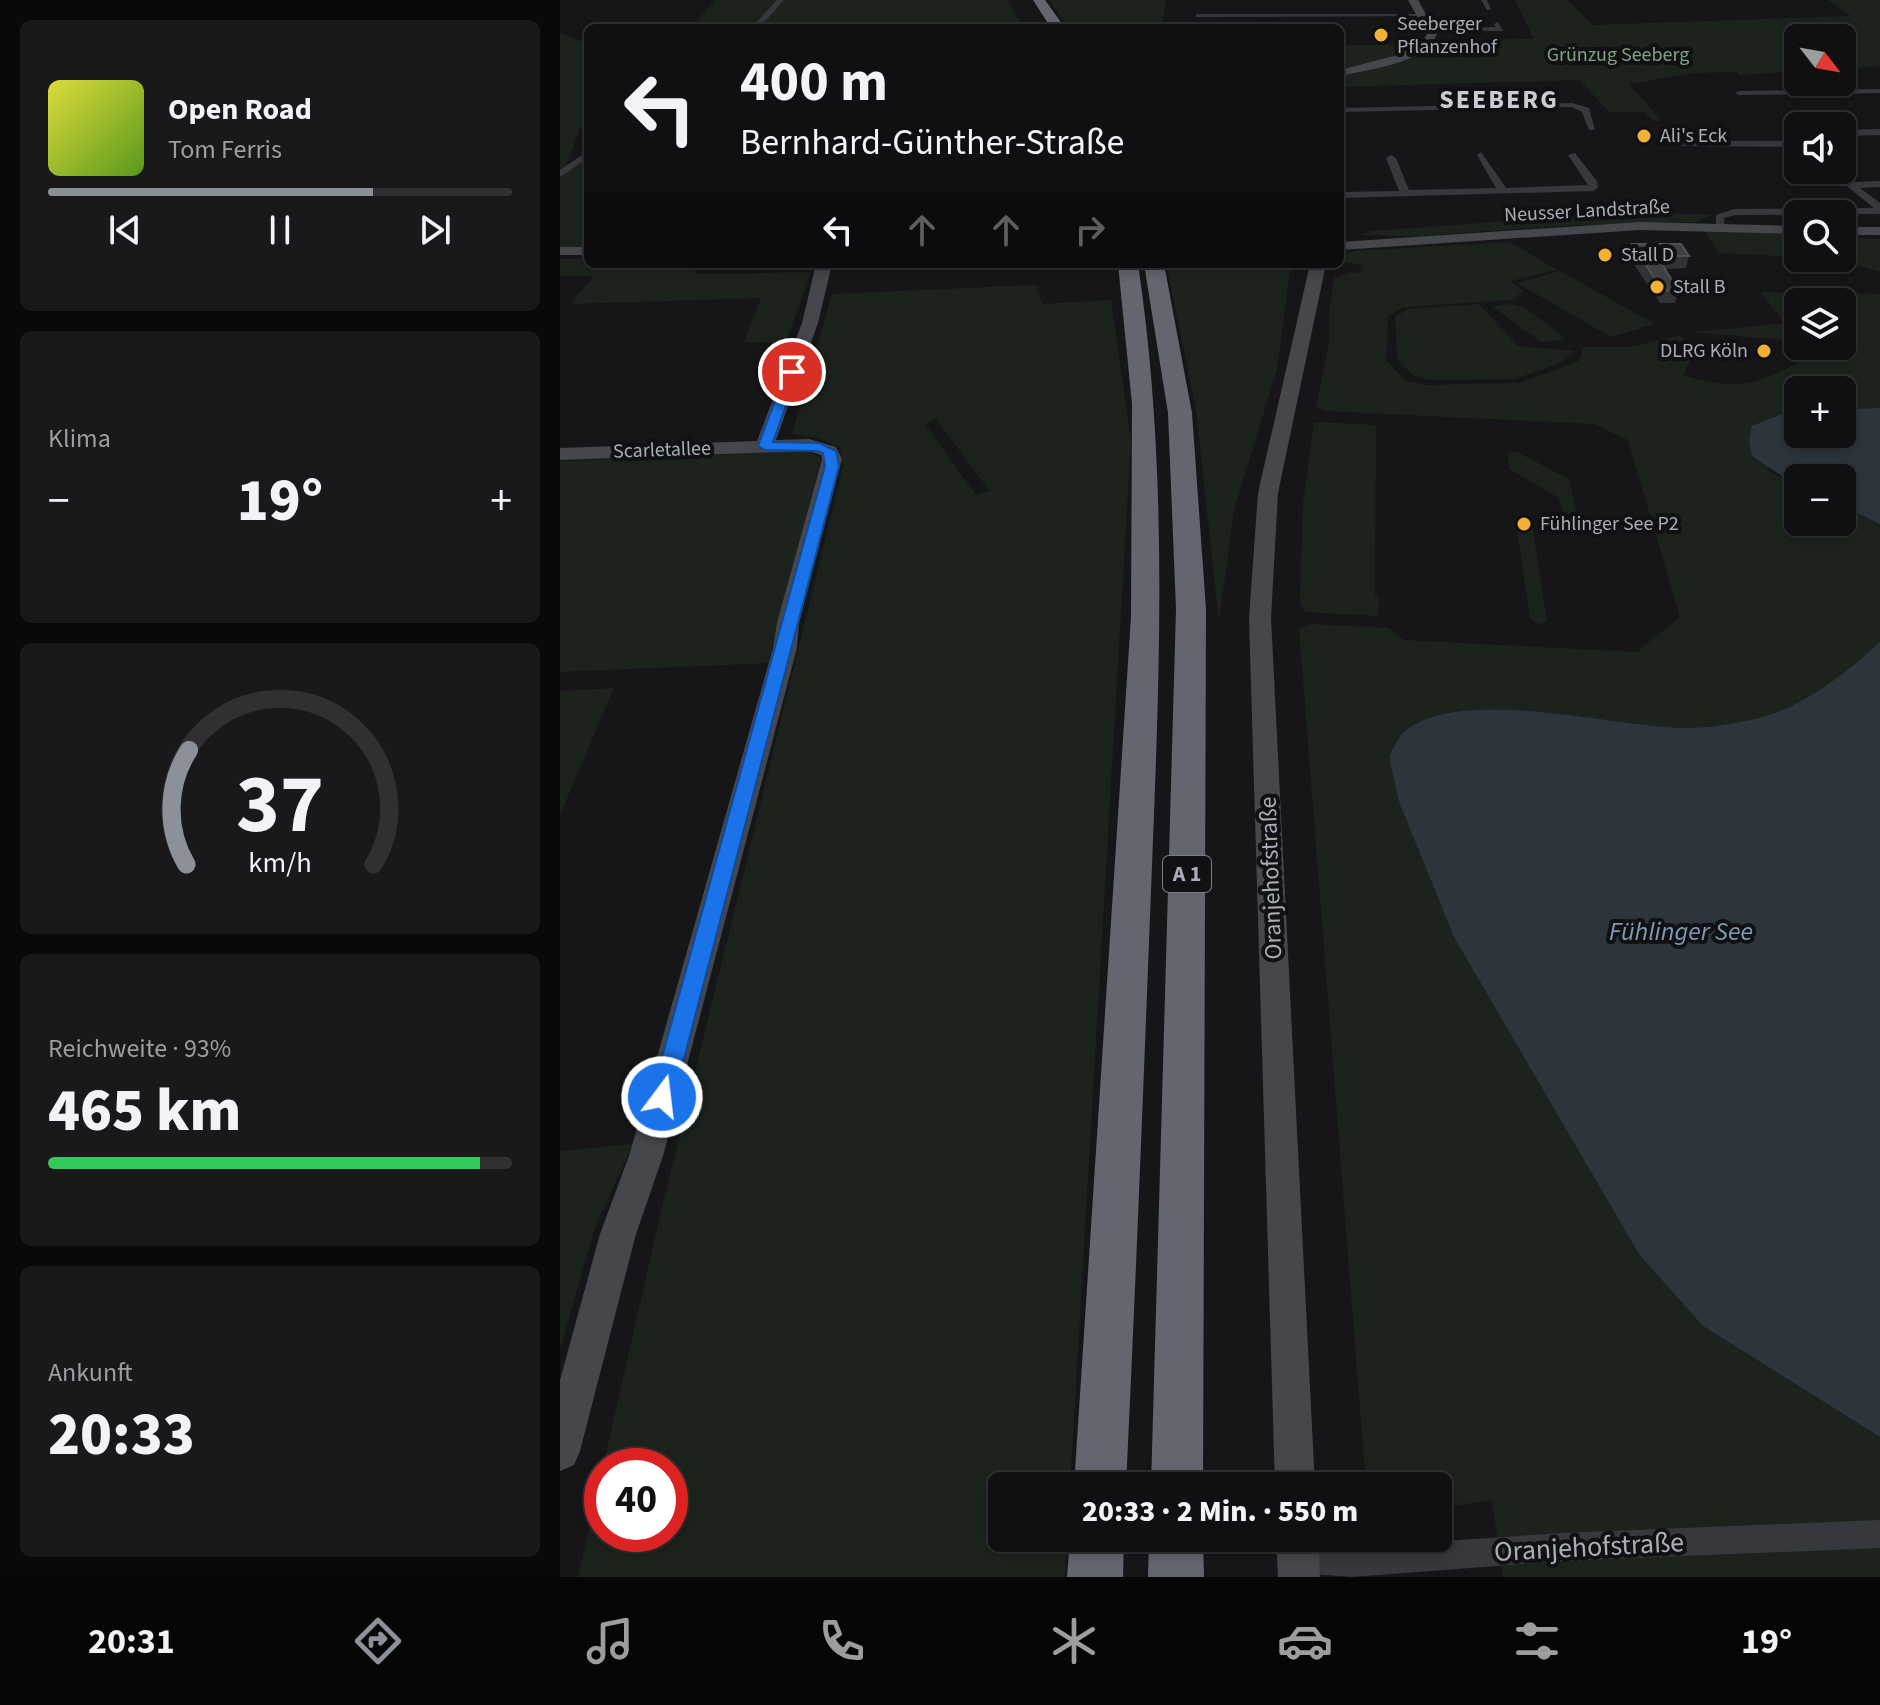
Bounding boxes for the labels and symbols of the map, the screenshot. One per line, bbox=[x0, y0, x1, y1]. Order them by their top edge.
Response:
place label: Seeberger Pflanzenhof bbox=[1397, 10, 1498, 61]
north arrow bbox=[1784, 24, 1856, 96]
marker: Seeberger Pflanzenhof bbox=[1372, 26, 1390, 44]
park label: Grünzug Seeberg bbox=[1547, 41, 1689, 69]
district label: SEEBERG bbox=[1439, 81, 1559, 118]
place label: Ali's Eck bbox=[1660, 122, 1727, 150]
marker: Ali's Eck bbox=[1635, 127, 1653, 145]
street label: Neusser Landstraße bbox=[1503, 193, 1671, 229]
place label: Stall D bbox=[1621, 241, 1674, 269]
marker: Stall D bbox=[1596, 246, 1614, 264]
place label: Stall B bbox=[1673, 273, 1726, 301]
marker: Stall B bbox=[1648, 278, 1666, 296]
place label: DLRG Köln bbox=[1660, 337, 1748, 365]
pin bbox=[758, 338, 826, 406]
marker: DLRG Köln bbox=[1755, 342, 1773, 360]
street label: Scarletallee bbox=[613, 434, 711, 466]
place label: Fühlinger See P2 bbox=[1540, 510, 1679, 538]
marker: Fühlinger See P2 bbox=[1515, 515, 1533, 533]
street label: Oranjehofstraße bbox=[1251, 796, 1291, 960]
road number: A 1 bbox=[1163, 856, 1211, 892]
water label: Fühlinger See bbox=[1609, 913, 1753, 950]
position arrow bbox=[620, 1055, 704, 1139]
speed limit sign: 40 bbox=[584, 1448, 688, 1552]
street label: Oranjehofstraße bbox=[1493, 1522, 1685, 1572]

